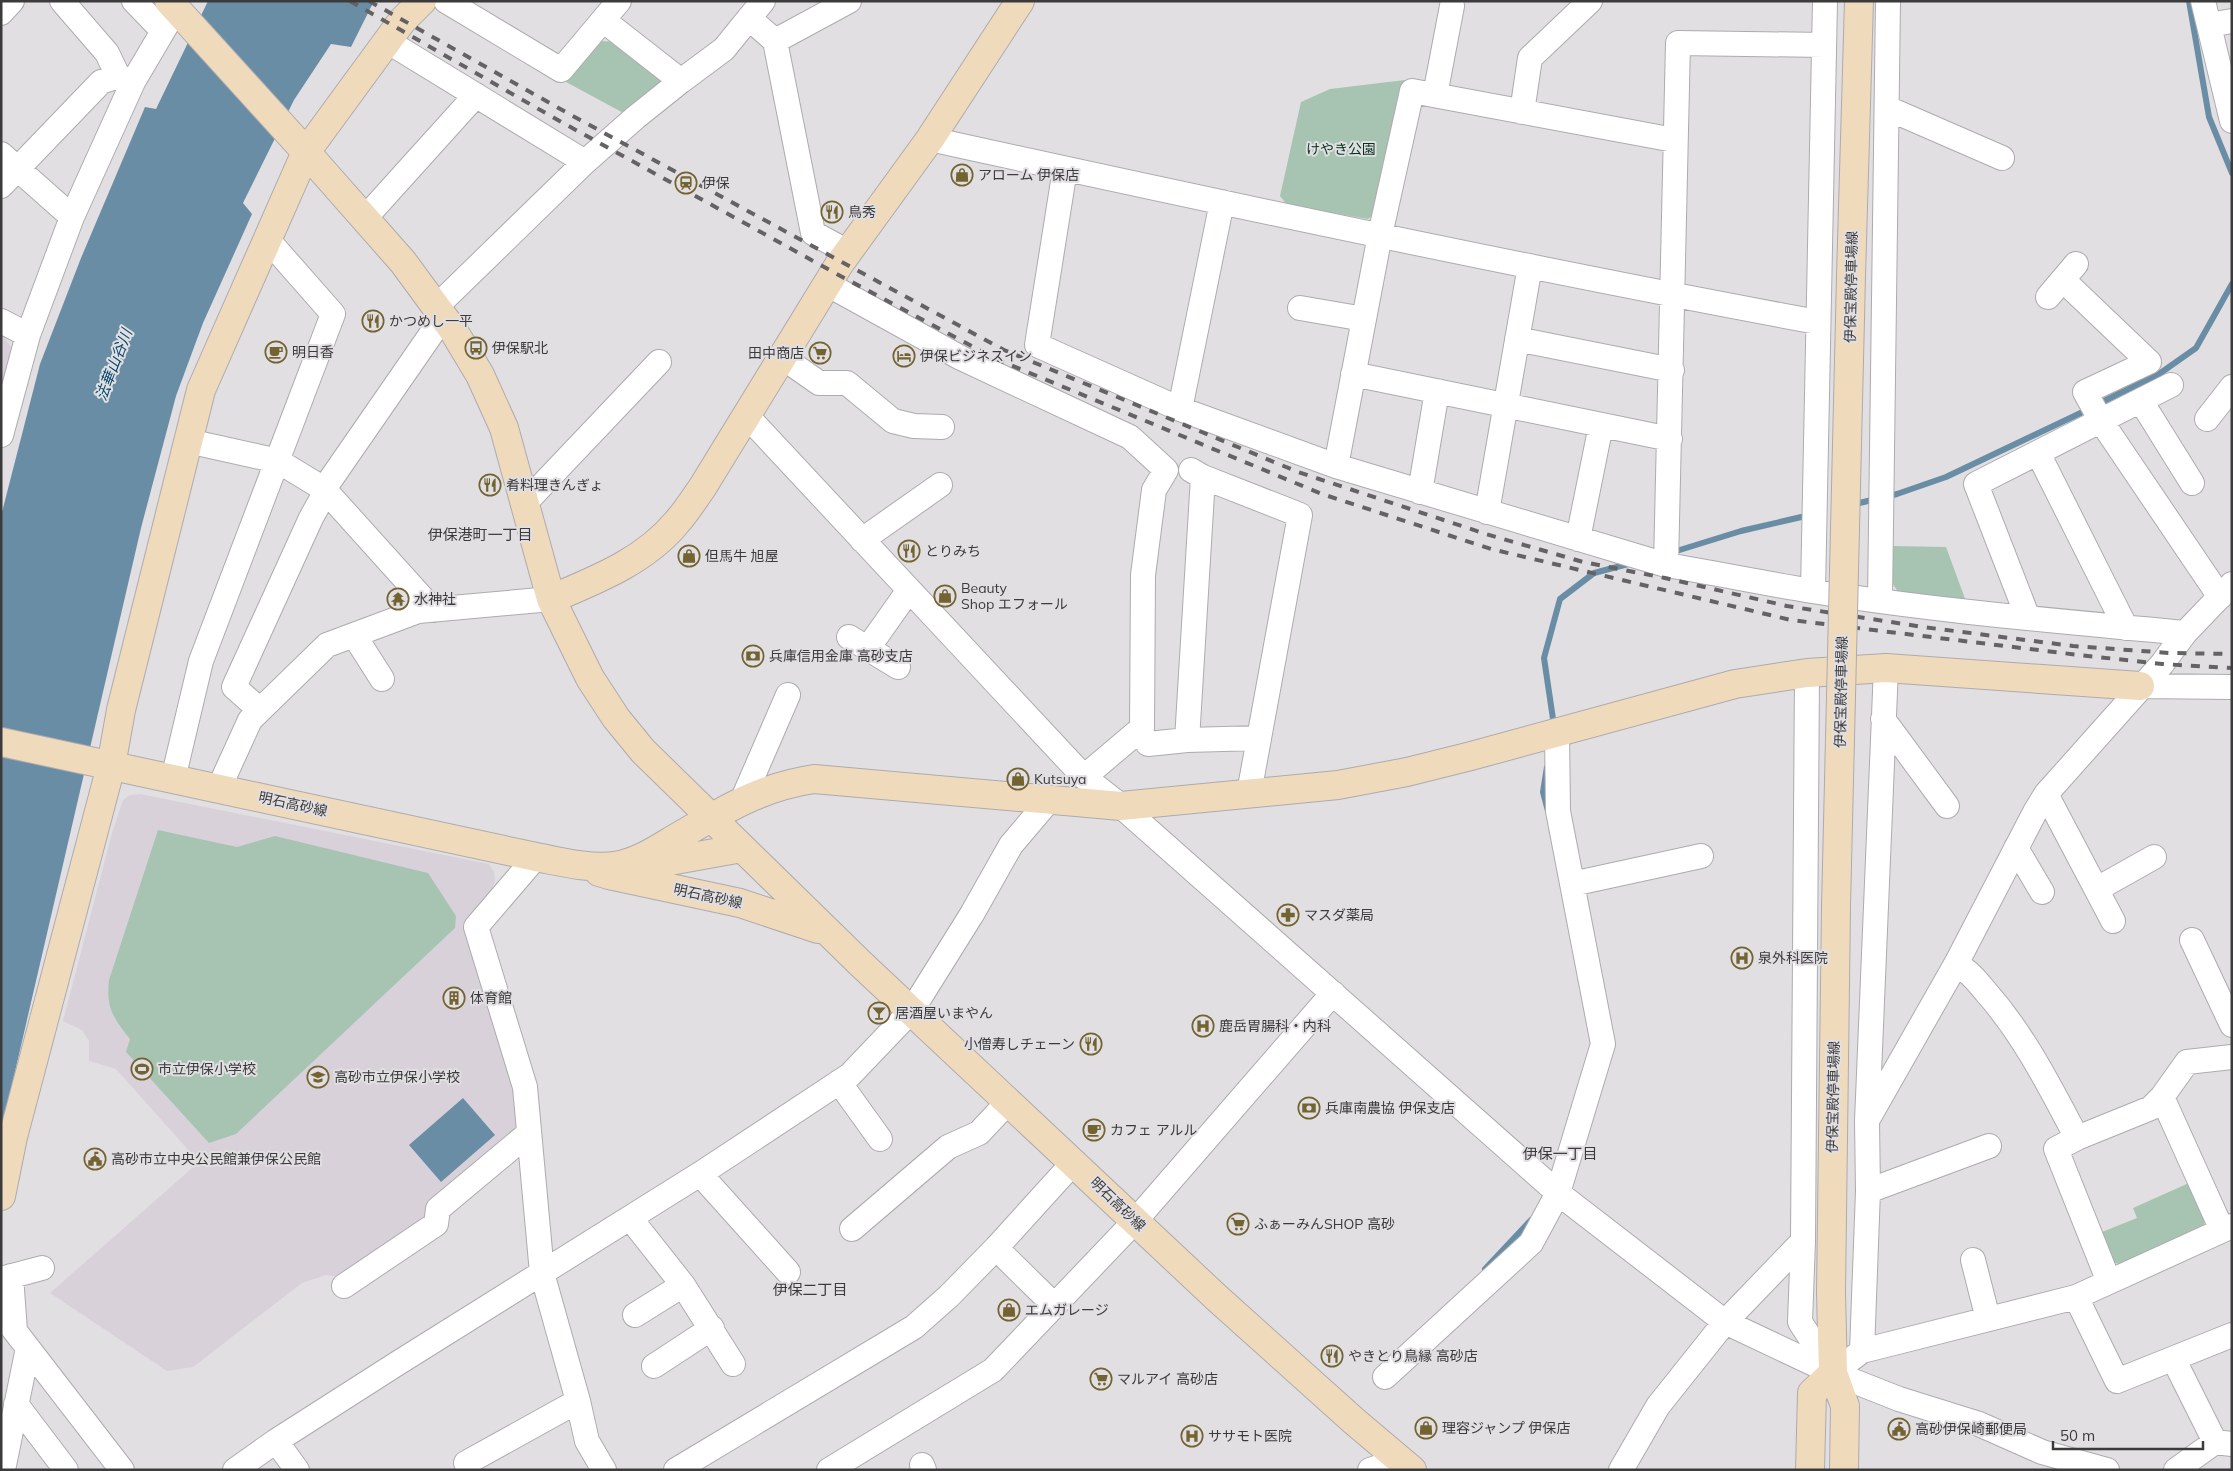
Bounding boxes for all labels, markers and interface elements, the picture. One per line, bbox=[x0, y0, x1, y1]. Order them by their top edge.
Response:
park label: けやき公園 bbox=[1306, 140, 1376, 158]
shop icon: アローム 伊保店 bbox=[950, 163, 974, 187]
place label: アローム 伊保店 bbox=[978, 166, 1079, 184]
station icon: 伊保 bbox=[674, 171, 698, 195]
place label: 伊保 bbox=[702, 174, 730, 192]
restaurant icon: 鳥秀 bbox=[820, 200, 844, 224]
place label: 鳥秀 bbox=[848, 203, 876, 221]
street label: 伊保宝殿停車場線 bbox=[1841, 231, 1861, 343]
restaurant icon: かつめし一平 bbox=[361, 309, 385, 333]
place label: かつめし一平 bbox=[389, 312, 473, 330]
water label: 法華山谷川 bbox=[91, 325, 137, 403]
bus stop icon: 伊保駅北 bbox=[464, 336, 488, 360]
place label: 伊保駅北 bbox=[492, 339, 548, 357]
cafe icon: 明日香 bbox=[264, 340, 288, 364]
supermarket icon: 田中商店 bbox=[808, 341, 832, 365]
place label: 明日香 bbox=[292, 343, 334, 361]
place label: 田中商店 bbox=[748, 344, 804, 362]
hotel icon: 伊保ビジネスイン bbox=[892, 344, 916, 368]
place label: 伊保ビジネスイン bbox=[920, 347, 1032, 365]
restaurant icon: 肴料理きんぎょ bbox=[478, 473, 502, 497]
place label: 肴料理きんぎょ bbox=[506, 476, 603, 494]
district label: 伊保港町一丁目 bbox=[427, 525, 533, 544]
restaurant icon: とりみち bbox=[897, 539, 921, 563]
place label: とりみち bbox=[925, 542, 981, 560]
shop icon: 但馬牛 旭屋 bbox=[677, 544, 701, 568]
place label: 但馬牛 旭屋 bbox=[705, 547, 779, 565]
place label: Beauty Shop エフォール bbox=[961, 579, 1068, 613]
shop icon: Beauty Shop エフォール bbox=[933, 584, 957, 608]
temple icon: 水神社 bbox=[386, 587, 410, 611]
place label: 水神社 bbox=[414, 590, 456, 608]
street label: 伊保宝殿停車場線 bbox=[1831, 636, 1851, 748]
bank icon: 兵庫信用金庫 高砂支店 bbox=[741, 644, 765, 668]
place label: 兵庫信用金庫 高砂支店 bbox=[769, 647, 913, 665]
shop icon: Kutsuya bbox=[1006, 767, 1030, 791]
place label: Kutsuya bbox=[1034, 770, 1086, 788]
street label: 明石高砂線 bbox=[257, 788, 329, 820]
street label: 明石高砂線 bbox=[672, 880, 744, 912]
pharmacy icon: マスダ薬局 bbox=[1276, 903, 1300, 927]
place label: マスダ薬局 bbox=[1304, 906, 1374, 924]
hospital icon: 泉外科医院 bbox=[1730, 946, 1754, 970]
place label: 泉外科医院 bbox=[1758, 949, 1828, 967]
building icon: 体育館 bbox=[442, 986, 466, 1010]
place label: 体育館 bbox=[470, 989, 512, 1007]
bar icon: 居酒屋いまやん bbox=[867, 1001, 891, 1025]
place label: 居酒屋いまやん bbox=[895, 1004, 993, 1022]
hospital icon: 鹿岳胃腸科・内科 bbox=[1191, 1014, 1215, 1038]
place label: 鹿岳胃腸科・内科 bbox=[1219, 1017, 1331, 1035]
restaurant icon: 小僧寿しチェーン bbox=[1079, 1032, 1103, 1056]
place label: 小僧寿しチェーン bbox=[964, 1035, 1075, 1053]
street label: 伊保宝殿停車場線 bbox=[1823, 1041, 1843, 1153]
sports icon: 市立伊保小学校 bbox=[130, 1057, 154, 1081]
place label: 市立伊保小学校 bbox=[158, 1060, 256, 1078]
school or university icon: 高砂市立伊保小学校 bbox=[306, 1065, 330, 1089]
place label: 高砂市立伊保小学校 bbox=[334, 1068, 460, 1086]
bank icon: 兵庫南農協 伊保支店 bbox=[1297, 1096, 1321, 1120]
place label: 兵庫南農協 伊保支店 bbox=[1325, 1099, 1455, 1117]
cafe icon: カフェ アルル bbox=[1082, 1118, 1106, 1142]
place label: カフェ アルル bbox=[1110, 1121, 1198, 1139]
district label: 伊保一丁目 bbox=[1522, 1144, 1598, 1163]
public building icon: 高砂市立中央公民館兼伊保公民館 bbox=[83, 1147, 107, 1171]
place label: 高砂市立中央公民館兼伊保公民館 bbox=[111, 1150, 321, 1168]
street label: 明石高砂線 bbox=[1087, 1173, 1149, 1235]
supermarket icon: ふぁーみんSHOP 高砂 bbox=[1226, 1212, 1250, 1236]
place label: ふぁーみんSHOP 高砂 bbox=[1254, 1215, 1395, 1233]
district label: 伊保二丁目 bbox=[772, 1280, 848, 1299]
shop icon: エムガレージ bbox=[997, 1298, 1021, 1322]
place label: エムガレージ bbox=[1025, 1301, 1109, 1319]
restaurant icon: やきとり鳥縁 高砂店 bbox=[1320, 1344, 1344, 1368]
place label: やきとり鳥縁 高砂店 bbox=[1348, 1347, 1478, 1365]
supermarket icon: マルアイ 高砂店 bbox=[1089, 1367, 1113, 1391]
place label: マルアイ 高砂店 bbox=[1117, 1370, 1218, 1388]
shop icon: 理容ジャンプ 伊保店 bbox=[1414, 1416, 1438, 1440]
public building icon: 高砂伊保崎郵便局 bbox=[1887, 1417, 1911, 1441]
scale bar bbox=[2053, 1418, 2203, 1450]
place label: 理容ジャンプ 伊保店 bbox=[1442, 1419, 1571, 1437]
place label: 高砂伊保崎郵便局 bbox=[1915, 1420, 2027, 1438]
hospital icon: ササモト医院 bbox=[1180, 1424, 1204, 1448]
text: 50 m bbox=[2060, 1426, 2095, 1445]
place label: ササモト医院 bbox=[1208, 1427, 1292, 1445]

